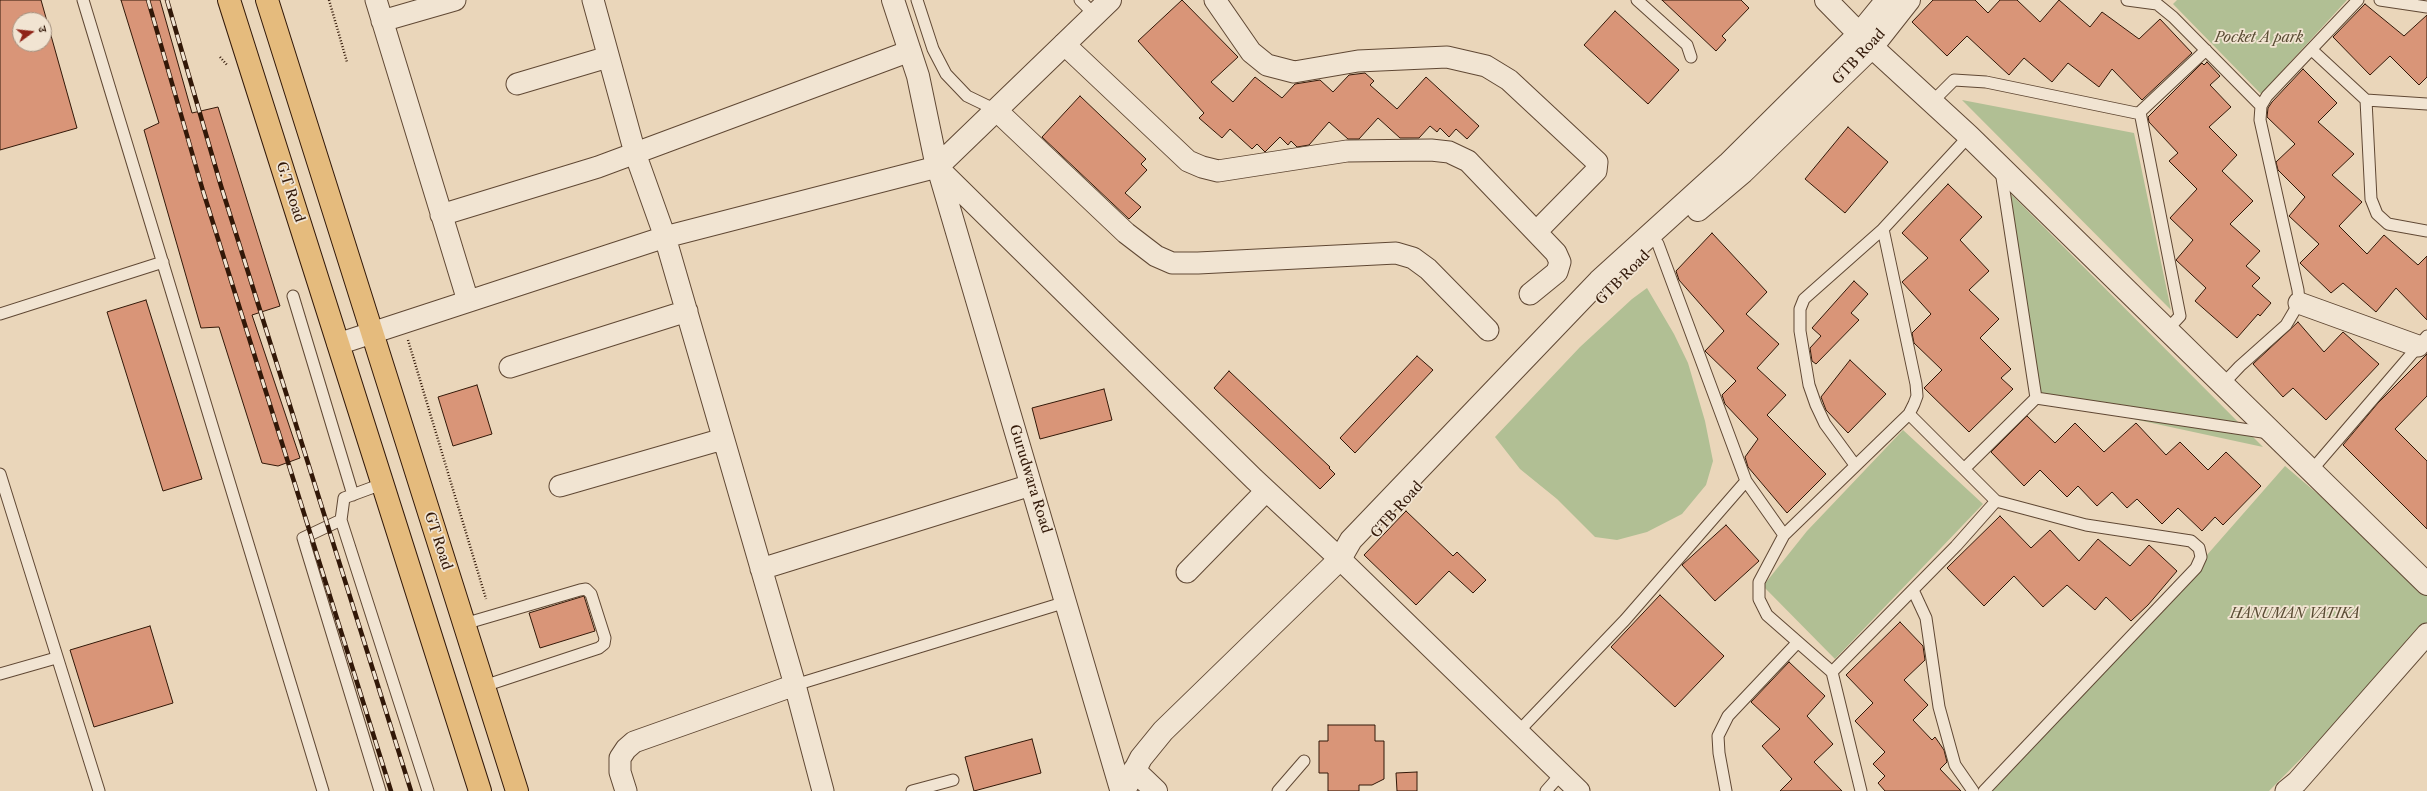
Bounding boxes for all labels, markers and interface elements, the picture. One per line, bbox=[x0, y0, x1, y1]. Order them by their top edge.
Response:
north arrow bbox=[12, 12, 52, 52]
text: उ bbox=[35, 25, 50, 34]
street label: GTB Road bbox=[1829, 26, 1889, 88]
park label: Pocket A park bbox=[2215, 30, 2303, 46]
street label: G.T Road bbox=[272, 160, 308, 224]
street label: GTB Road bbox=[1592, 247, 1654, 309]
street label: Gurudwara Road bbox=[1005, 423, 1055, 535]
street label: GTB Road bbox=[1367, 478, 1427, 542]
street label: GT Road bbox=[421, 510, 455, 572]
park label: HANUMAN VATIKA bbox=[2230, 606, 2360, 622]

